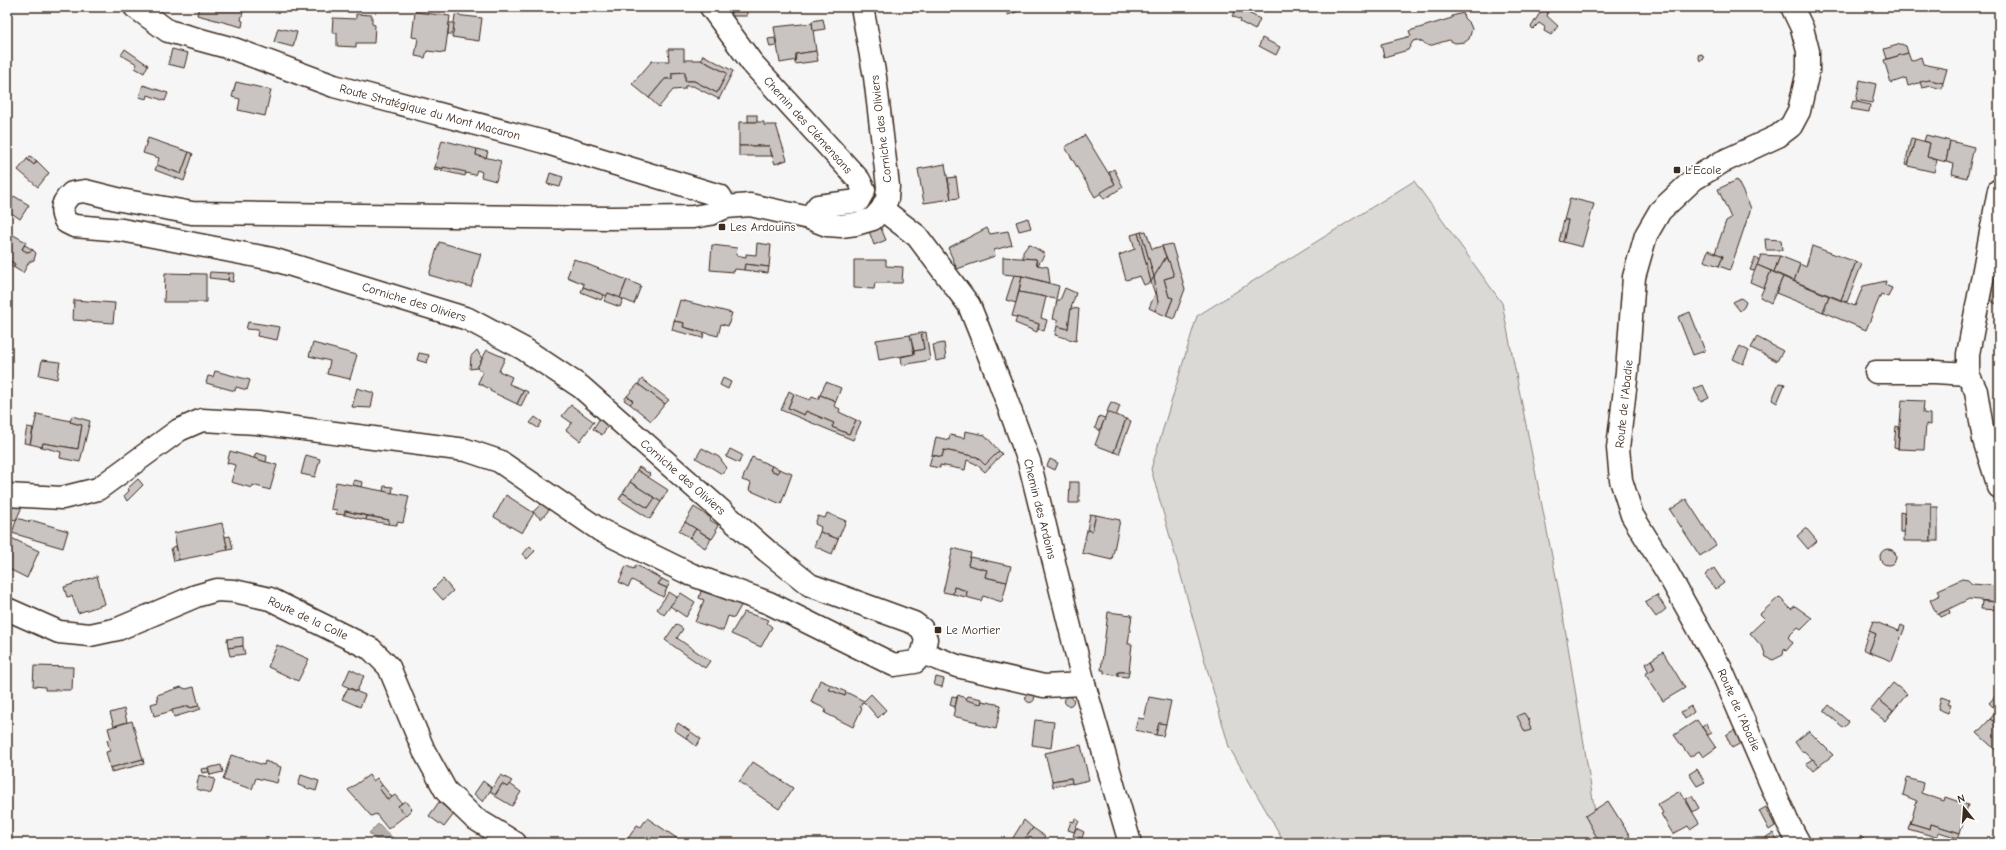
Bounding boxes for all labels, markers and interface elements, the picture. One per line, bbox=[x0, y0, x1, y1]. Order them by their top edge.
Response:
street label: Chemin des Clémensans bbox=[761, 74, 855, 176]
street label: Corniche des Oliviers bbox=[867, 75, 895, 183]
street label: Route Stratégique du Mont Macaron bbox=[338, 81, 522, 143]
place label: L’Ecole bbox=[1685, 163, 1721, 177]
marker: L’Ecole bbox=[1672, 165, 1682, 175]
place label: Les Ardouins bbox=[730, 220, 795, 234]
marker: Les Ardouins bbox=[717, 222, 727, 232]
street label: Corniche des Oliviers bbox=[360, 280, 468, 324]
street label: Route de l'Abadie bbox=[1612, 359, 1636, 449]
street label: Corniche des Oliviers bbox=[638, 436, 728, 518]
street label: Chemin des Ardoins bbox=[1021, 457, 1059, 561]
street label: Route de la Colle bbox=[266, 593, 350, 643]
place label: Le Mortier bbox=[946, 623, 1000, 637]
marker: Le Mortier bbox=[933, 625, 943, 635]
street label: Route de l'Abadie bbox=[1715, 667, 1763, 753]
north arrow bbox=[1944, 788, 1984, 828]
text: N bbox=[1956, 792, 1967, 806]

